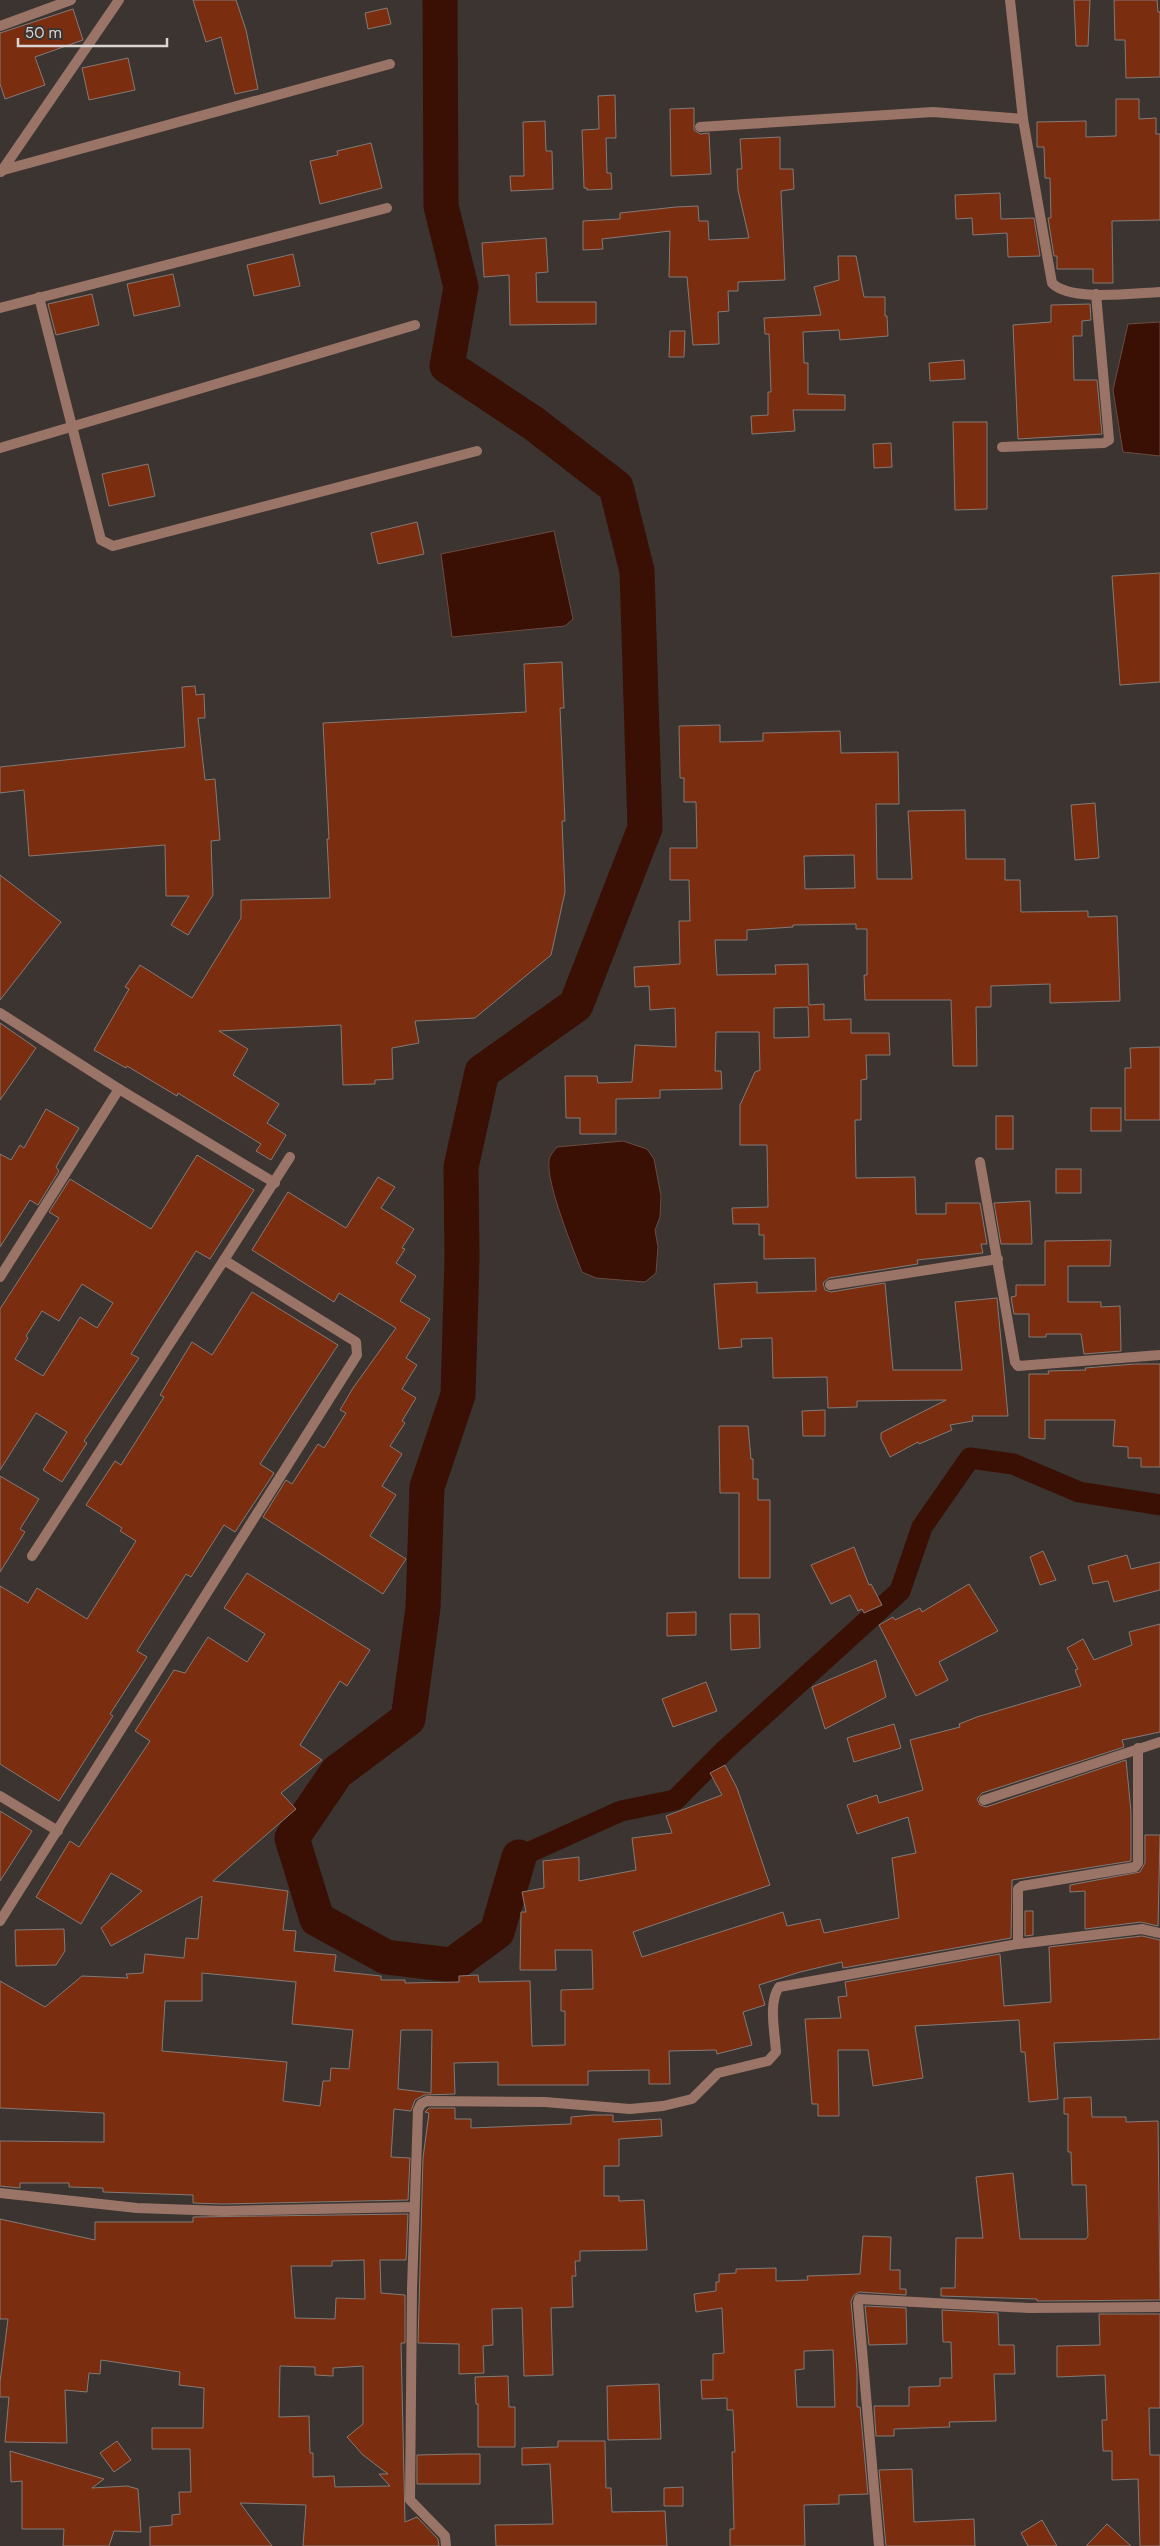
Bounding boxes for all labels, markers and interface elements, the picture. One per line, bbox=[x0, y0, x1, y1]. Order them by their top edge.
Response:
scale bar bbox=[18, 15, 166, 47]
text: 50 m bbox=[25, 23, 62, 43]

